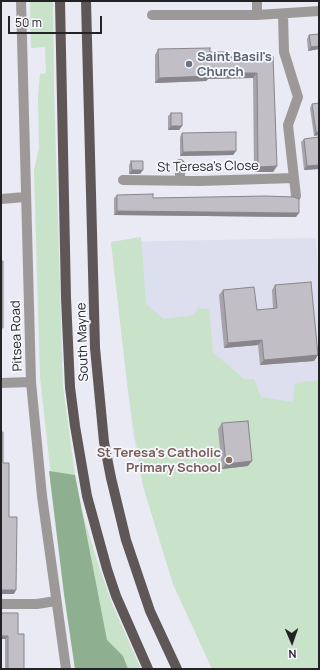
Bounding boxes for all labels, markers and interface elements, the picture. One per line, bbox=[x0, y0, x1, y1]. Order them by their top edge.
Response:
scale bar bbox=[10, 8, 104, 34]
text: 50 m bbox=[15, 14, 42, 31]
place label: Saint Basil's Church bbox=[197, 49, 272, 80]
marker: Saint Basil's Church bbox=[184, 59, 194, 69]
street label: St Teresa's Close bbox=[157, 158, 259, 176]
street label: Pitsea Road bbox=[8, 300, 26, 372]
street label: South Mayne bbox=[74, 302, 92, 382]
place label: St Teresa's Catholic Primary School bbox=[97, 445, 221, 476]
marker: St Teresa's Catholic Primary School bbox=[224, 455, 234, 465]
north arrow bbox=[272, 622, 312, 662]
text: N bbox=[288, 647, 297, 662]

